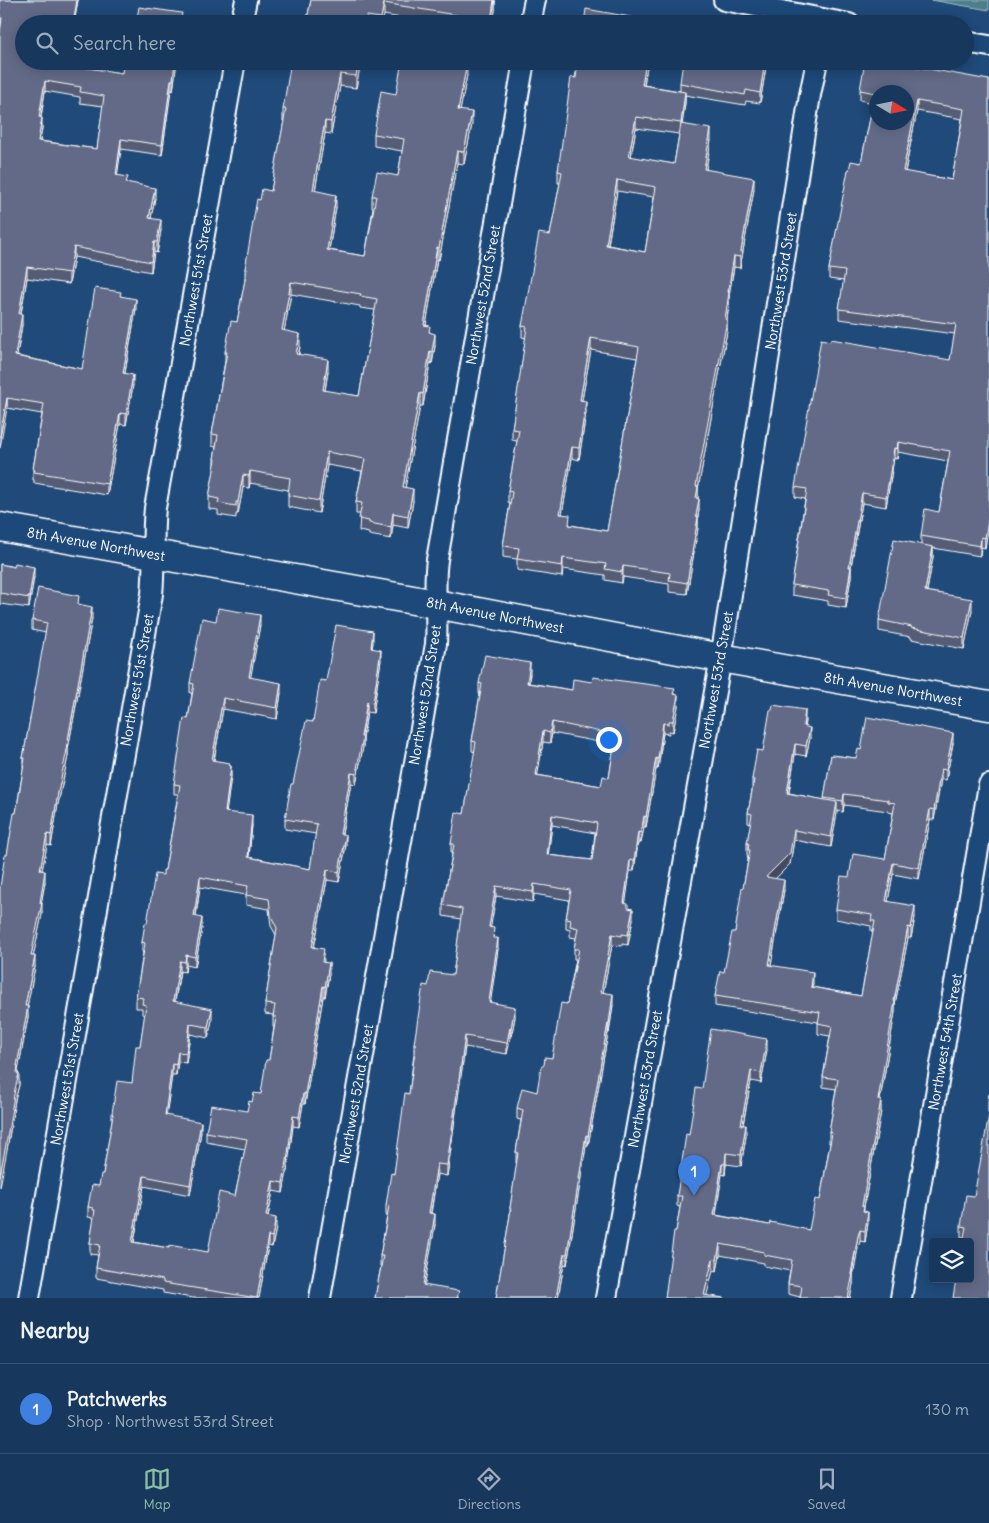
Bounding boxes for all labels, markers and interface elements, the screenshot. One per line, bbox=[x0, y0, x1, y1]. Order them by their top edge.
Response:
search box bbox=[15, 15, 974, 70]
icon: search bbox=[33, 29, 61, 57]
text: Search here bbox=[73, 31, 176, 55]
north arrow bbox=[869, 85, 914, 130]
street label: Northwest 53rd Street bbox=[761, 211, 801, 351]
street label: Northwest 51st Street bbox=[175, 212, 217, 348]
street label: Northwest 52nd Street bbox=[462, 223, 504, 366]
street label: 8th Avenue Northwest bbox=[26, 523, 167, 565]
street label: 8th Avenue Northwest bbox=[425, 593, 566, 637]
street label: Northwest 53rd Street bbox=[695, 610, 737, 750]
street label: Northwest 51st Street bbox=[116, 612, 158, 748]
street label: Northwest 52nd Street bbox=[405, 623, 445, 766]
street label: 8th Avenue Northwest bbox=[823, 668, 964, 710]
your location bbox=[596, 727, 622, 753]
street label: Northwest 54th Street bbox=[924, 972, 966, 1112]
street label: Northwest 53rd Street bbox=[624, 1009, 666, 1149]
street label: Northwest 51st Street bbox=[46, 1011, 88, 1147]
street label: Northwest 52nd Street bbox=[335, 1022, 377, 1165]
pin: 1 bbox=[678, 1155, 710, 1196]
map controls bbox=[929, 1238, 974, 1283]
button: layers bbox=[929, 1238, 974, 1283]
text: Nearby bbox=[20, 1317, 90, 1344]
text: Patchwerks bbox=[67, 1387, 167, 1411]
text: 1 bbox=[33, 1399, 39, 1419]
text: 130 m bbox=[925, 1399, 969, 1419]
text: Shop · Northwest 53rd Street bbox=[67, 1411, 274, 1431]
tab: Map bbox=[143, 1465, 171, 1513]
tab: Directions bbox=[458, 1465, 521, 1513]
tab: Saved bbox=[807, 1465, 846, 1513]

